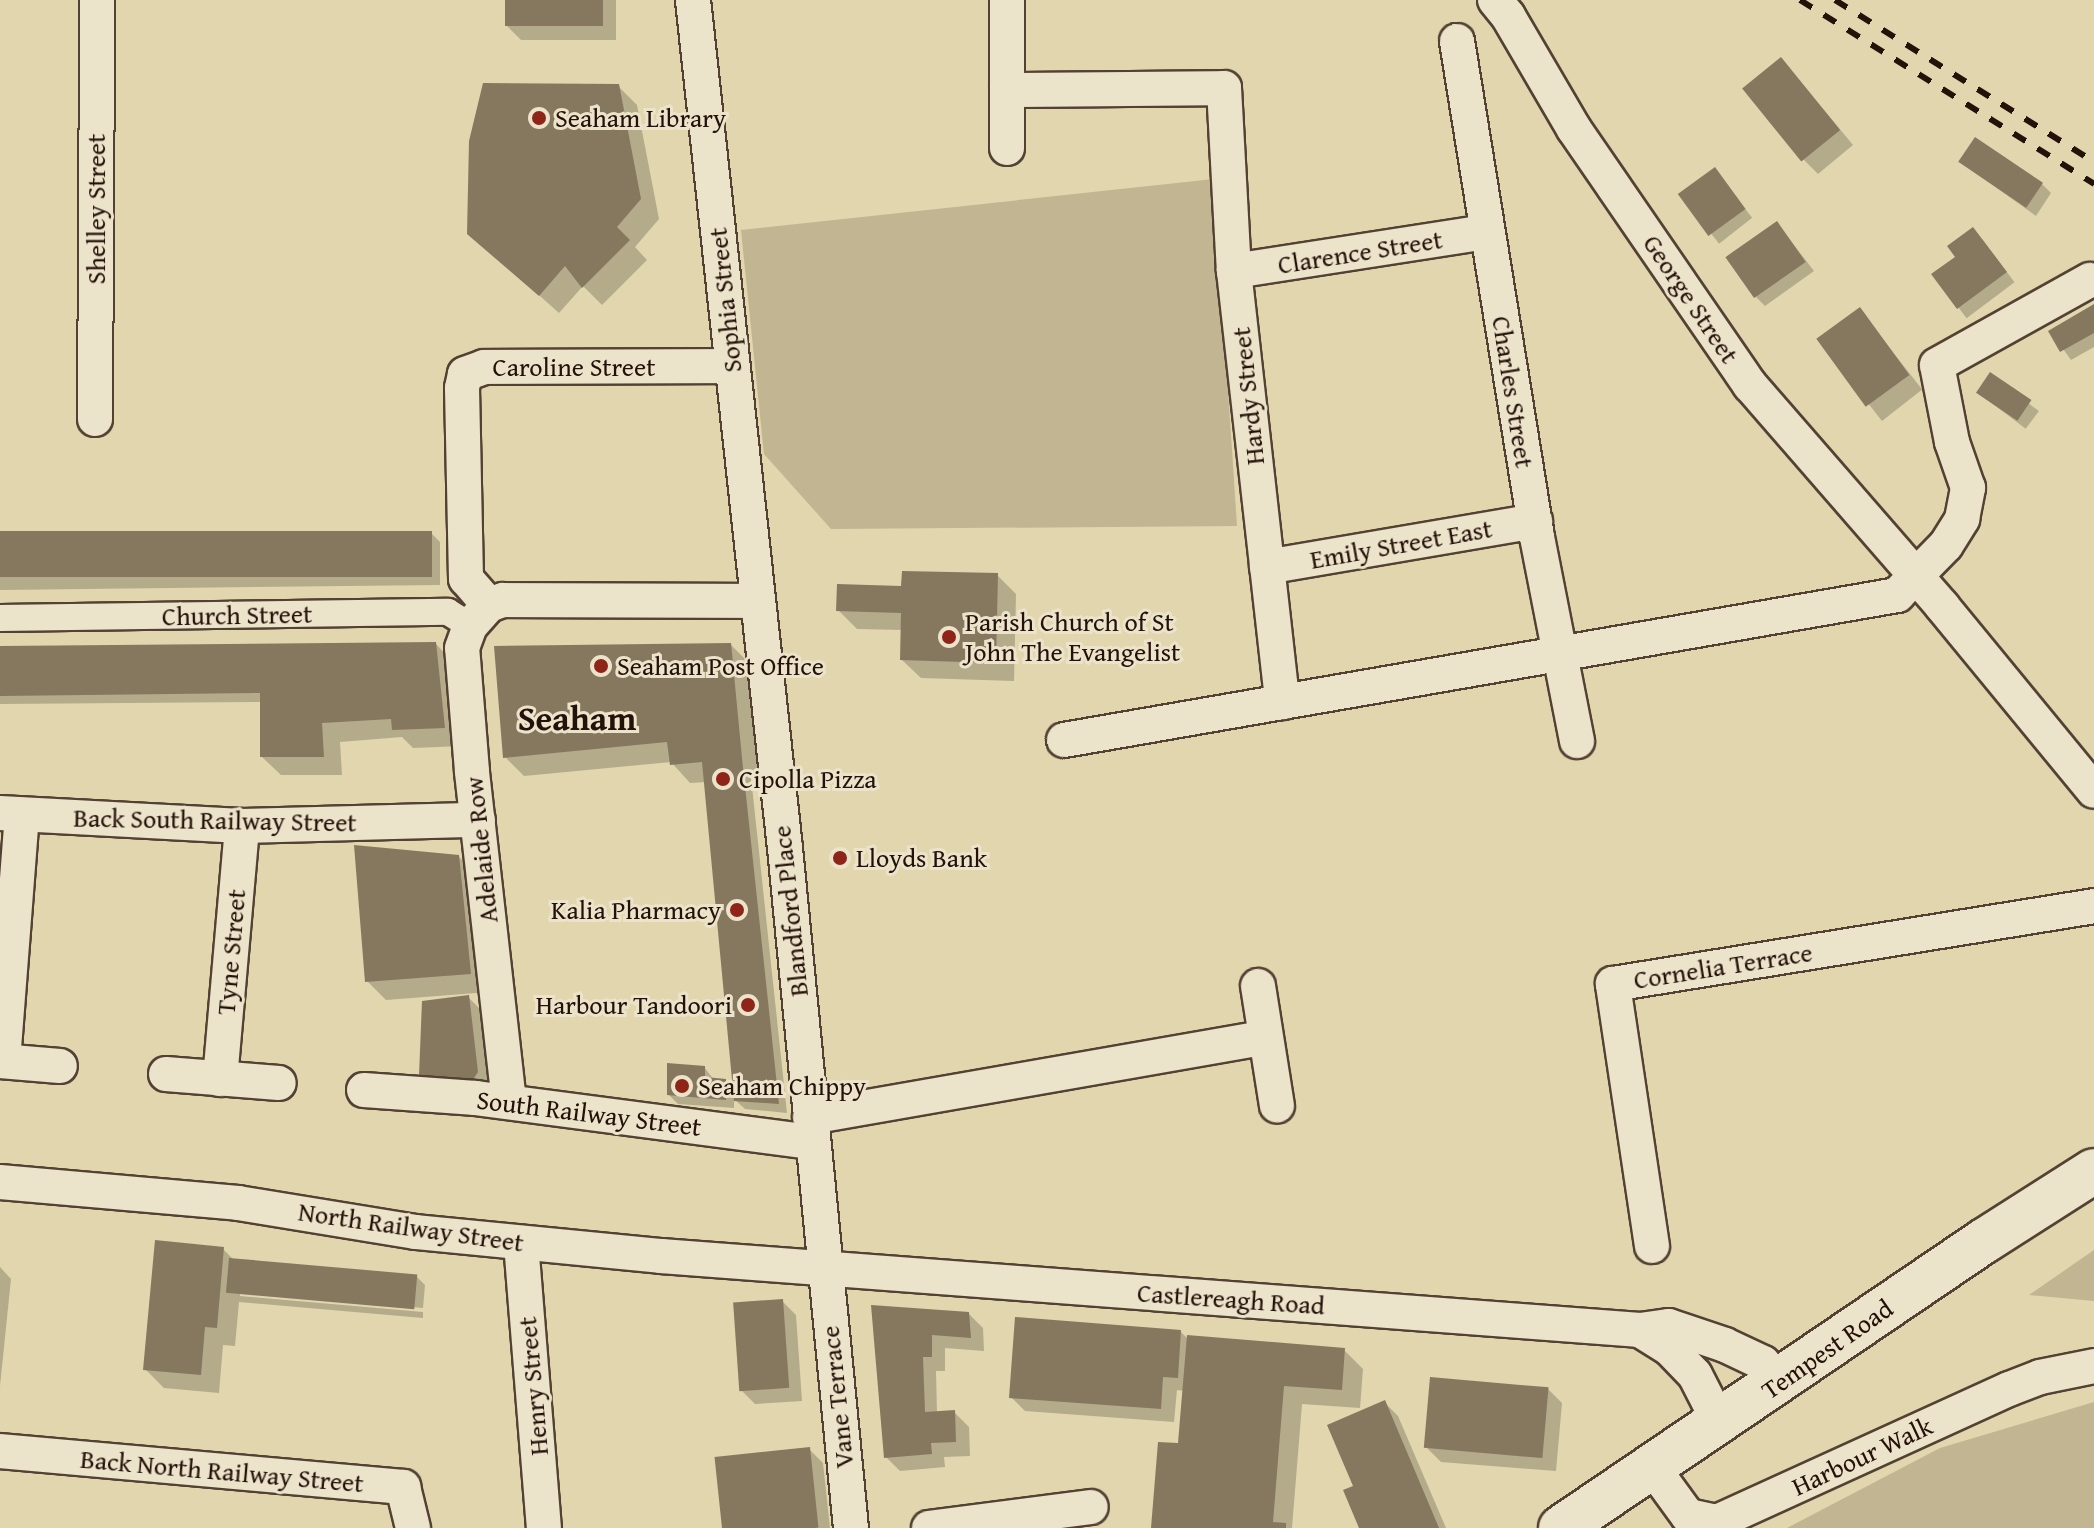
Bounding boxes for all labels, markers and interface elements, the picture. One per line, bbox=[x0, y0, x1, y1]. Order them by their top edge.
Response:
place label: Seaham Library bbox=[555, 102, 726, 134]
marker: Seaham Library bbox=[530, 109, 548, 127]
street label: Shelley Street bbox=[80, 134, 112, 284]
street label: Clarence Street bbox=[1276, 224, 1444, 280]
street label: Sophia Street bbox=[702, 226, 748, 374]
street label: George Street bbox=[1637, 229, 1745, 369]
street label: Charles Street bbox=[1486, 314, 1540, 470]
street label: Hardy Street bbox=[1225, 326, 1271, 466]
street label: Caroline Street bbox=[493, 351, 655, 383]
street label: Emily Street East bbox=[1308, 513, 1494, 575]
street label: Church Street bbox=[162, 598, 312, 632]
place label: Parish Church of St John The Evangelist bbox=[965, 606, 1180, 668]
marker: Parish Church of St John The Evangelist bbox=[940, 628, 958, 646]
place label: Seaham Post Office bbox=[617, 650, 824, 682]
marker: Seaham Post Office bbox=[592, 657, 610, 675]
district label: Seaham bbox=[518, 698, 636, 738]
place label: Cipolla Pizza bbox=[739, 763, 877, 795]
marker: Cipolla Pizza bbox=[714, 770, 732, 788]
street label: Adelaide Row bbox=[458, 775, 504, 925]
street label: Back South Railway Street bbox=[73, 802, 357, 838]
street label: Blandford Place bbox=[766, 824, 814, 998]
place label: Lloyds Bank bbox=[856, 842, 987, 874]
marker: Lloyds Bank bbox=[831, 849, 849, 867]
street label: Tyne Street bbox=[210, 888, 252, 1016]
place label: Kalia Pharmacy bbox=[551, 894, 721, 926]
marker: Kalia Pharmacy bbox=[728, 901, 746, 919]
street label: Cornelia Terrace bbox=[1631, 936, 1815, 996]
place label: Harbour Tandoori bbox=[536, 989, 732, 1021]
marker: Harbour Tandoori bbox=[739, 996, 757, 1014]
place label: Seaham Chippy bbox=[698, 1070, 866, 1102]
marker: Seaham Chippy bbox=[673, 1077, 691, 1095]
street label: South Railway Street bbox=[475, 1084, 703, 1142]
street label: North Railway Street bbox=[296, 1196, 526, 1258]
street label: Castlereagh Road bbox=[1136, 1277, 1326, 1321]
street label: Tempest Road bbox=[1755, 1292, 1899, 1406]
street label: Henry Street bbox=[511, 1315, 555, 1457]
street label: Vane Terrace bbox=[814, 1324, 860, 1470]
street label: Harbour Walk bbox=[1787, 1410, 1937, 1502]
street label: Back North Railway Street bbox=[79, 1443, 365, 1499]

